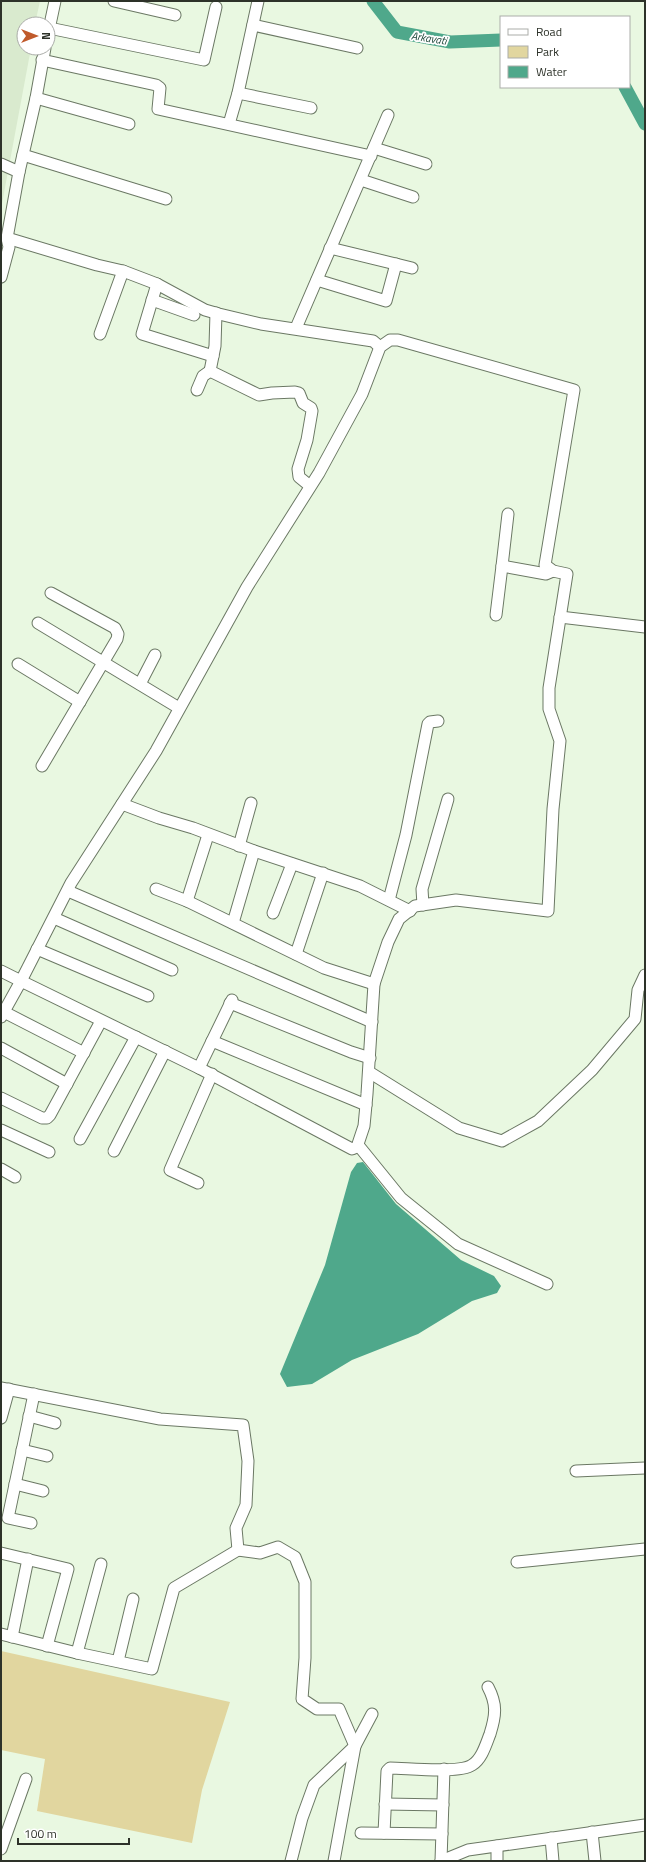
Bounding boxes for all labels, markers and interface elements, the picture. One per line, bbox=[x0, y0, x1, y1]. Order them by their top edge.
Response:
north arrow bbox=[16, 16, 56, 56]
legend bbox=[500, 16, 630, 88]
text: Road bbox=[536, 22, 562, 41]
water label: Arkavati bbox=[410, 27, 450, 49]
text: N bbox=[38, 32, 54, 40]
text: Park bbox=[536, 42, 559, 61]
text: Water bbox=[536, 62, 567, 81]
scale bar bbox=[18, 1820, 129, 1846]
text: 100 m bbox=[24, 1824, 57, 1843]

